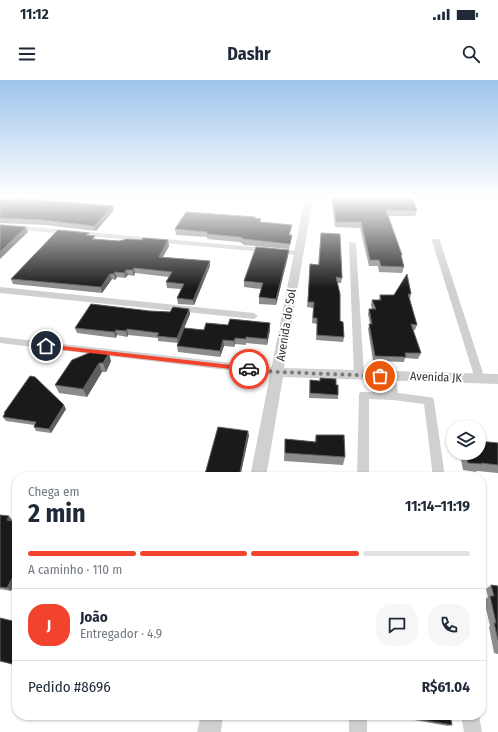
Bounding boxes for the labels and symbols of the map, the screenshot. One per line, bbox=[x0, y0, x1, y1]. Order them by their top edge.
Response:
street label: Avenida do Sol bbox=[273, 288, 299, 362]
pin bbox=[29, 329, 63, 363]
courier bbox=[229, 349, 269, 389]
pin bbox=[363, 359, 397, 393]
street label: Avenida JK bbox=[410, 369, 463, 385]

